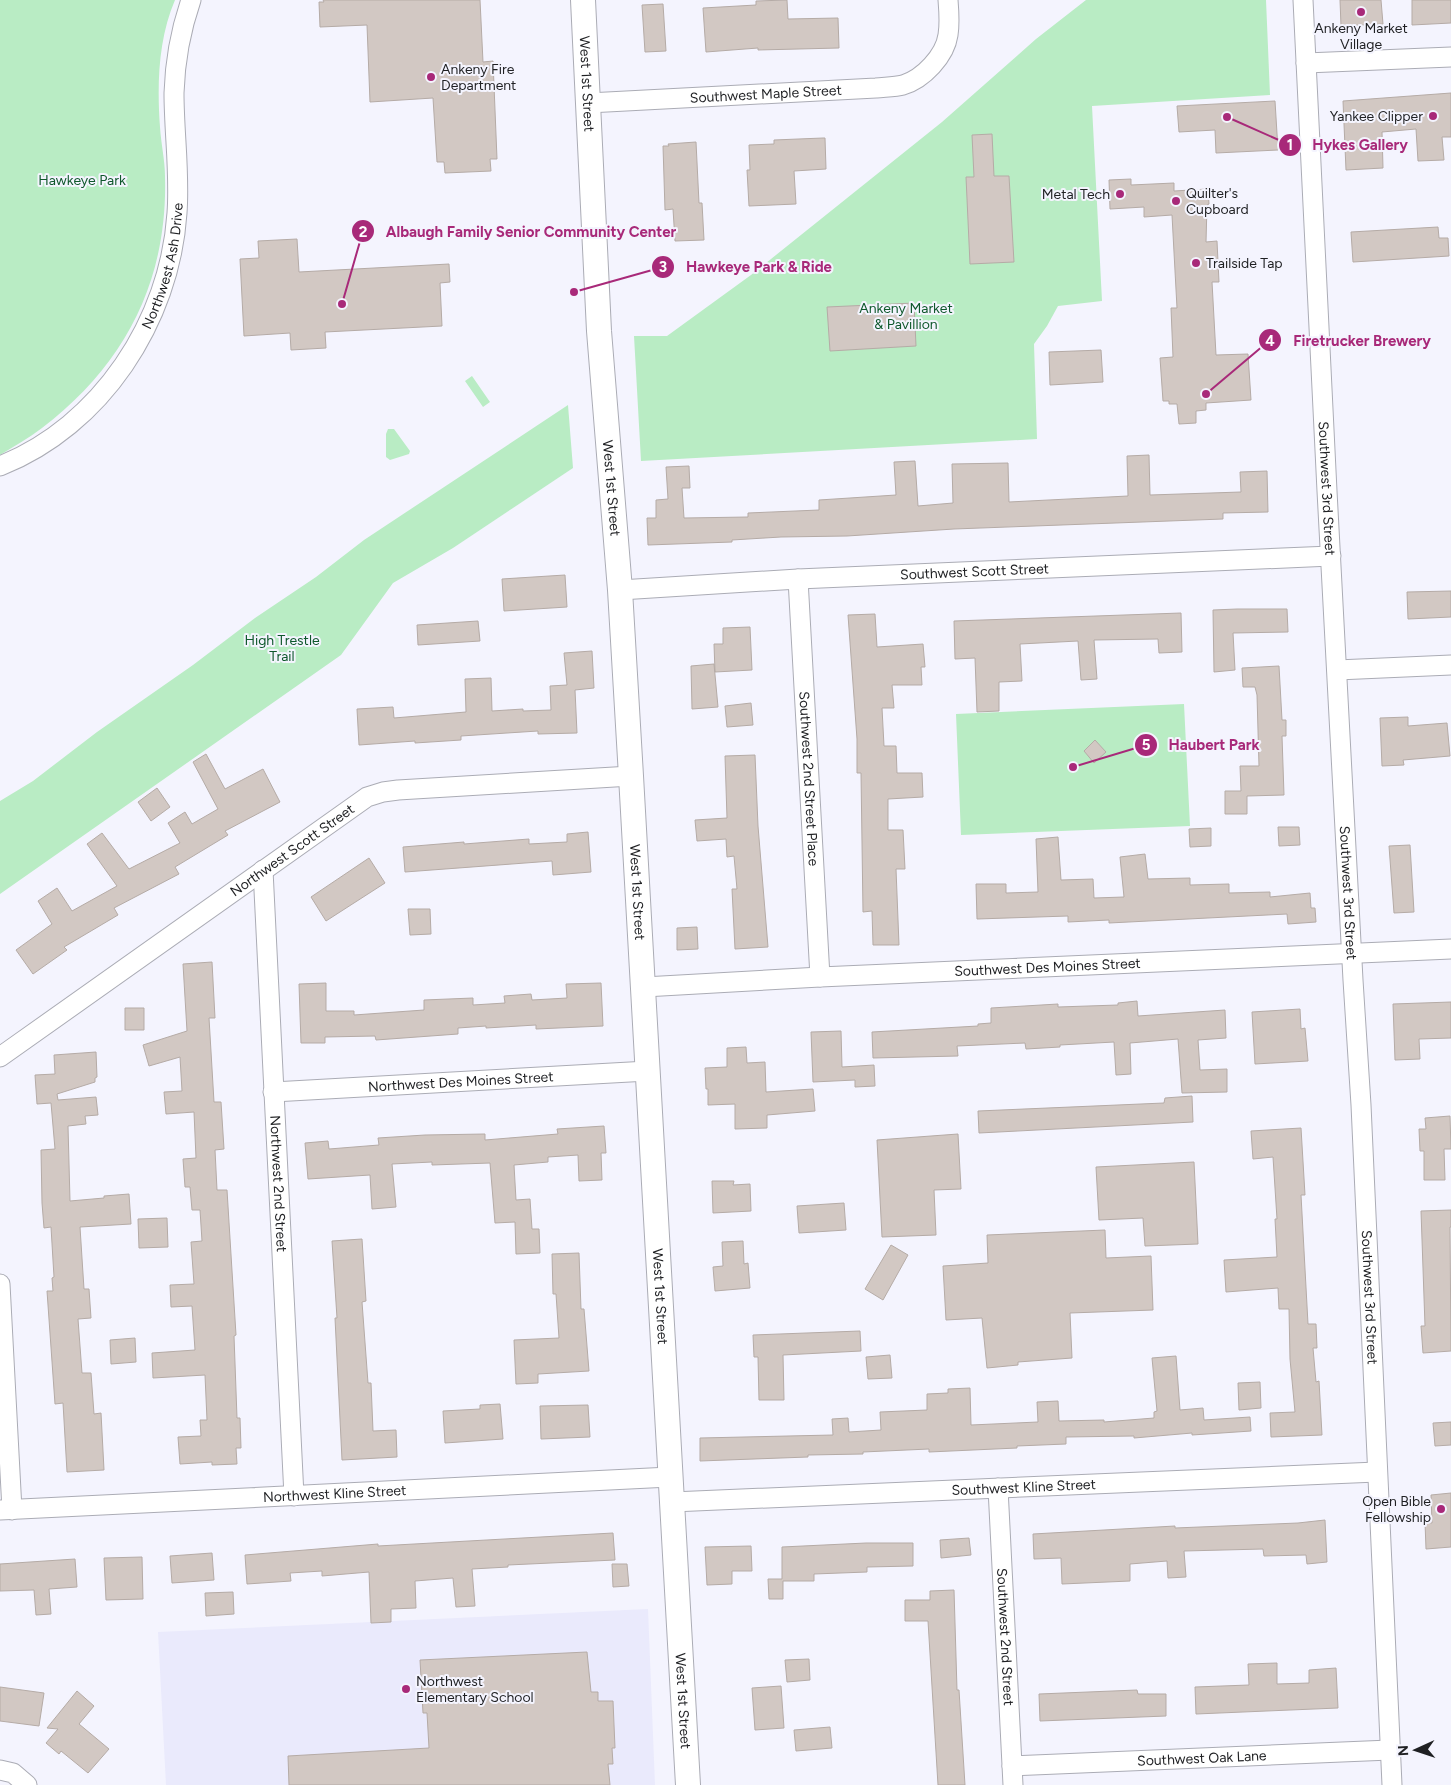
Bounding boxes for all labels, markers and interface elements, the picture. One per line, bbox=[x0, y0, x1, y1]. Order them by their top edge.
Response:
marker: Ankeny Market Village bbox=[1355, 6, 1367, 18]
place label: Ankeny Market Village bbox=[1314, 20, 1408, 53]
street label: West 1st Street bbox=[576, 35, 598, 132]
place label: Ankeny Fire Department bbox=[441, 61, 516, 94]
marker: Ankeny Fire Department bbox=[425, 71, 437, 83]
street label: Southwest Maple Street bbox=[689, 81, 842, 106]
place label: Yankee Clipper bbox=[1330, 108, 1423, 125]
marker: Yankee Clipper bbox=[1427, 110, 1439, 122]
callout: Hykes Gallery bbox=[1277, 130, 1418, 160]
text: 1 bbox=[1287, 136, 1293, 154]
text: Hykes Gallery bbox=[1312, 136, 1408, 154]
park label: Hawkeye Park bbox=[38, 172, 126, 189]
place label: Quilter's Cupboard bbox=[1186, 185, 1249, 218]
place label: Metal Tech bbox=[1042, 186, 1110, 203]
marker: Metal Tech bbox=[1114, 188, 1126, 200]
marker: Quilter's Cupboard bbox=[1170, 195, 1182, 207]
street label: Northwest Ash Drive bbox=[138, 202, 186, 332]
callout: Albaugh Family Senior Community Center bbox=[351, 216, 686, 246]
text: 2 bbox=[359, 223, 368, 241]
text: Albaugh Family Senior Community Center bbox=[386, 223, 677, 241]
callout: Hawkeye Park & Ride bbox=[651, 252, 842, 282]
place label: Trailside Tap bbox=[1206, 255, 1283, 272]
marker: Trailside Tap bbox=[1190, 257, 1202, 269]
text: 3 bbox=[659, 258, 667, 276]
text: Hawkeye Park & Ride bbox=[686, 258, 833, 276]
park label: Ankeny Market & Pavillion bbox=[859, 300, 953, 333]
callout: Firetrucker Brewery bbox=[1258, 325, 1440, 355]
text: 4 bbox=[1265, 332, 1275, 350]
text: Firetrucker Brewery bbox=[1293, 332, 1431, 350]
street label: Southwest 3rd Street bbox=[1315, 421, 1339, 556]
street label: West 1st Street bbox=[599, 439, 624, 537]
street label: Southwest Scott Street bbox=[900, 560, 1049, 583]
park label: High Trestle Trail bbox=[244, 632, 320, 665]
street label: Southwest 2nd Street Place bbox=[796, 691, 822, 867]
callout: Haubert Park bbox=[1134, 730, 1270, 760]
text: 5 bbox=[1142, 736, 1151, 754]
text: Haubert Park bbox=[1169, 736, 1259, 754]
street label: Northwest Scott Street bbox=[227, 800, 357, 900]
street label: Southwest 3rd Street bbox=[1336, 825, 1360, 961]
street label: West 1st Street bbox=[626, 844, 649, 941]
street label: Southwest Des Moines Street bbox=[954, 954, 1141, 980]
street label: Northwest Des Moines Street bbox=[368, 1068, 554, 1095]
street label: Northwest 2nd Street bbox=[267, 1115, 290, 1252]
street label: Southwest 3rd Street bbox=[1358, 1230, 1381, 1365]
street label: West 1st Street bbox=[649, 1248, 672, 1345]
street label: Southwest Kline Street bbox=[951, 1475, 1096, 1499]
street label: Northwest Kline Street bbox=[262, 1481, 407, 1506]
place label: Open Bible Fellowship bbox=[1362, 1493, 1431, 1526]
marker: Open Bible Fellowship bbox=[1435, 1503, 1447, 1515]
street label: Southwest 2nd Street bbox=[994, 1568, 1017, 1706]
street label: West 1st Street bbox=[672, 1652, 694, 1749]
place label: Northwest Elementary School bbox=[416, 1673, 534, 1706]
marker: Northwest Elementary School bbox=[400, 1683, 412, 1695]
north arrow bbox=[1391, 1725, 1441, 1775]
text: N bbox=[1395, 1745, 1412, 1757]
street label: Southwest Oak Lane bbox=[1137, 1747, 1267, 1769]

